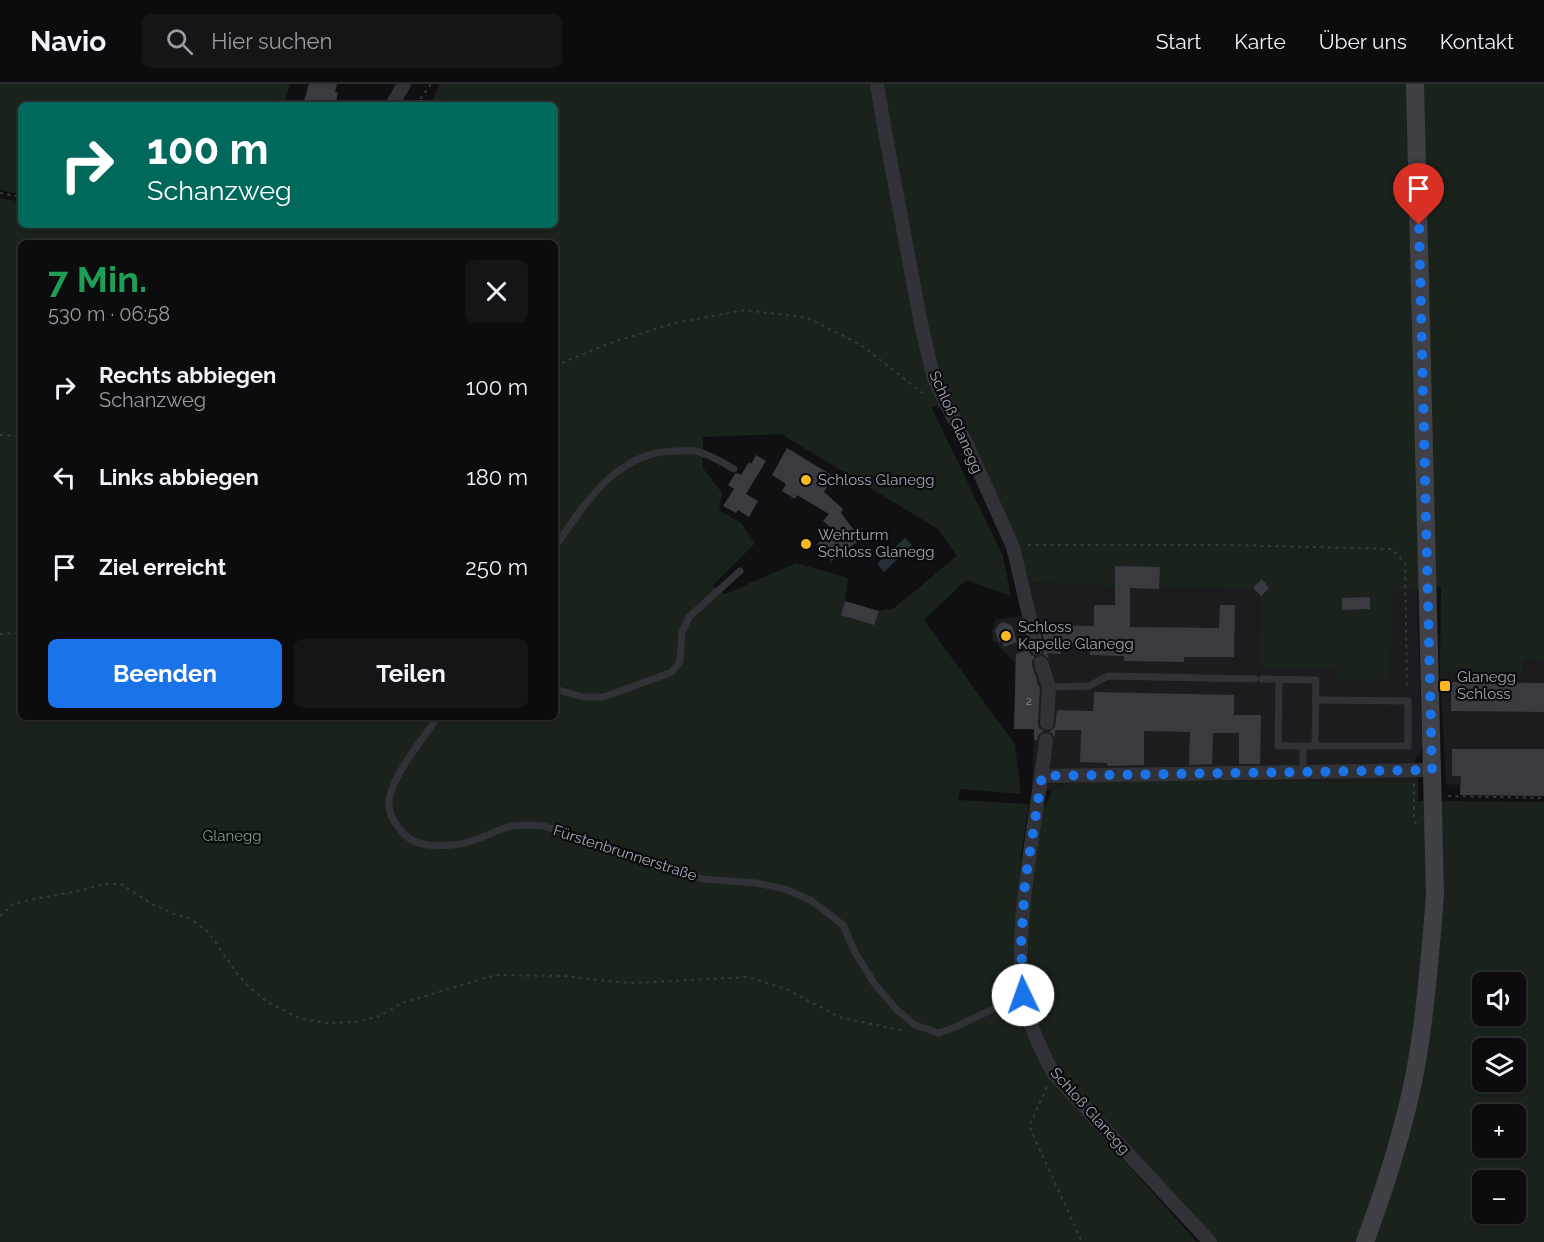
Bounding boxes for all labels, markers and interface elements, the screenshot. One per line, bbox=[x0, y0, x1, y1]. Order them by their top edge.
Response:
search box bbox=[142, 14, 562, 68]
text: Navio bbox=[30, 25, 106, 58]
icon: search bbox=[163, 25, 196, 58]
text: Hier suchen bbox=[211, 28, 332, 54]
text: Start bbox=[1156, 29, 1201, 54]
text: Karte bbox=[1234, 29, 1286, 54]
text: Über uns bbox=[1319, 29, 1407, 54]
text: Kontakt bbox=[1440, 29, 1514, 54]
text: 100 m bbox=[147, 125, 269, 174]
icon: right bbox=[48, 126, 126, 204]
pin bbox=[1393, 163, 1444, 225]
icon: arrive bbox=[1402, 172, 1435, 205]
text: Schanzweg bbox=[147, 175, 292, 206]
text: 7 Min. bbox=[48, 258, 147, 300]
button: close bbox=[465, 260, 528, 323]
text: 530 m · 06:58 bbox=[48, 302, 170, 326]
text: Rechts abbiegen bbox=[99, 362, 276, 388]
street label: Schloß Glanegg bbox=[925, 368, 987, 476]
icon: right bbox=[48, 371, 81, 404]
text: 100 m bbox=[466, 374, 528, 400]
text: Schanzweg bbox=[99, 388, 206, 412]
icon: left bbox=[48, 461, 81, 494]
text: Links abbiegen bbox=[99, 464, 259, 490]
text: 180 m bbox=[466, 464, 528, 490]
place label: Schloss Glanegg bbox=[818, 471, 935, 489]
marker: Schloss Glanegg bbox=[799, 473, 813, 487]
place label: Wehrturm Schloss Glanegg bbox=[818, 526, 935, 561]
marker: Wehrturm Schloss Glanegg bbox=[799, 537, 813, 551]
icon: arrive bbox=[48, 551, 81, 584]
text: Ziel erreicht bbox=[99, 554, 226, 580]
text: 250 m bbox=[465, 554, 528, 580]
place label: Schloss Kapelle Glanegg bbox=[1018, 618, 1134, 653]
marker: Schloss Kapelle Glanegg bbox=[999, 629, 1013, 643]
button: Beenden bbox=[48, 639, 282, 708]
button: Teilen bbox=[294, 639, 528, 708]
place label: Glanegg Schloss bbox=[1457, 668, 1516, 703]
marker: Glanegg Schloss bbox=[1438, 679, 1452, 693]
house number: 2 bbox=[1026, 694, 1032, 708]
street label: Fürstenbrunnerstraße bbox=[551, 821, 699, 885]
park label: Glanegg bbox=[202, 827, 262, 845]
position arrow bbox=[991, 963, 1055, 1027]
map controls bbox=[1472, 972, 1526, 1224]
button: sound bbox=[1472, 972, 1526, 1026]
button: layers bbox=[1472, 1038, 1526, 1092]
street label: Schloß Glanegg bbox=[1046, 1064, 1134, 1158]
button: + bbox=[1472, 1104, 1526, 1158]
button: − bbox=[1472, 1170, 1526, 1224]

